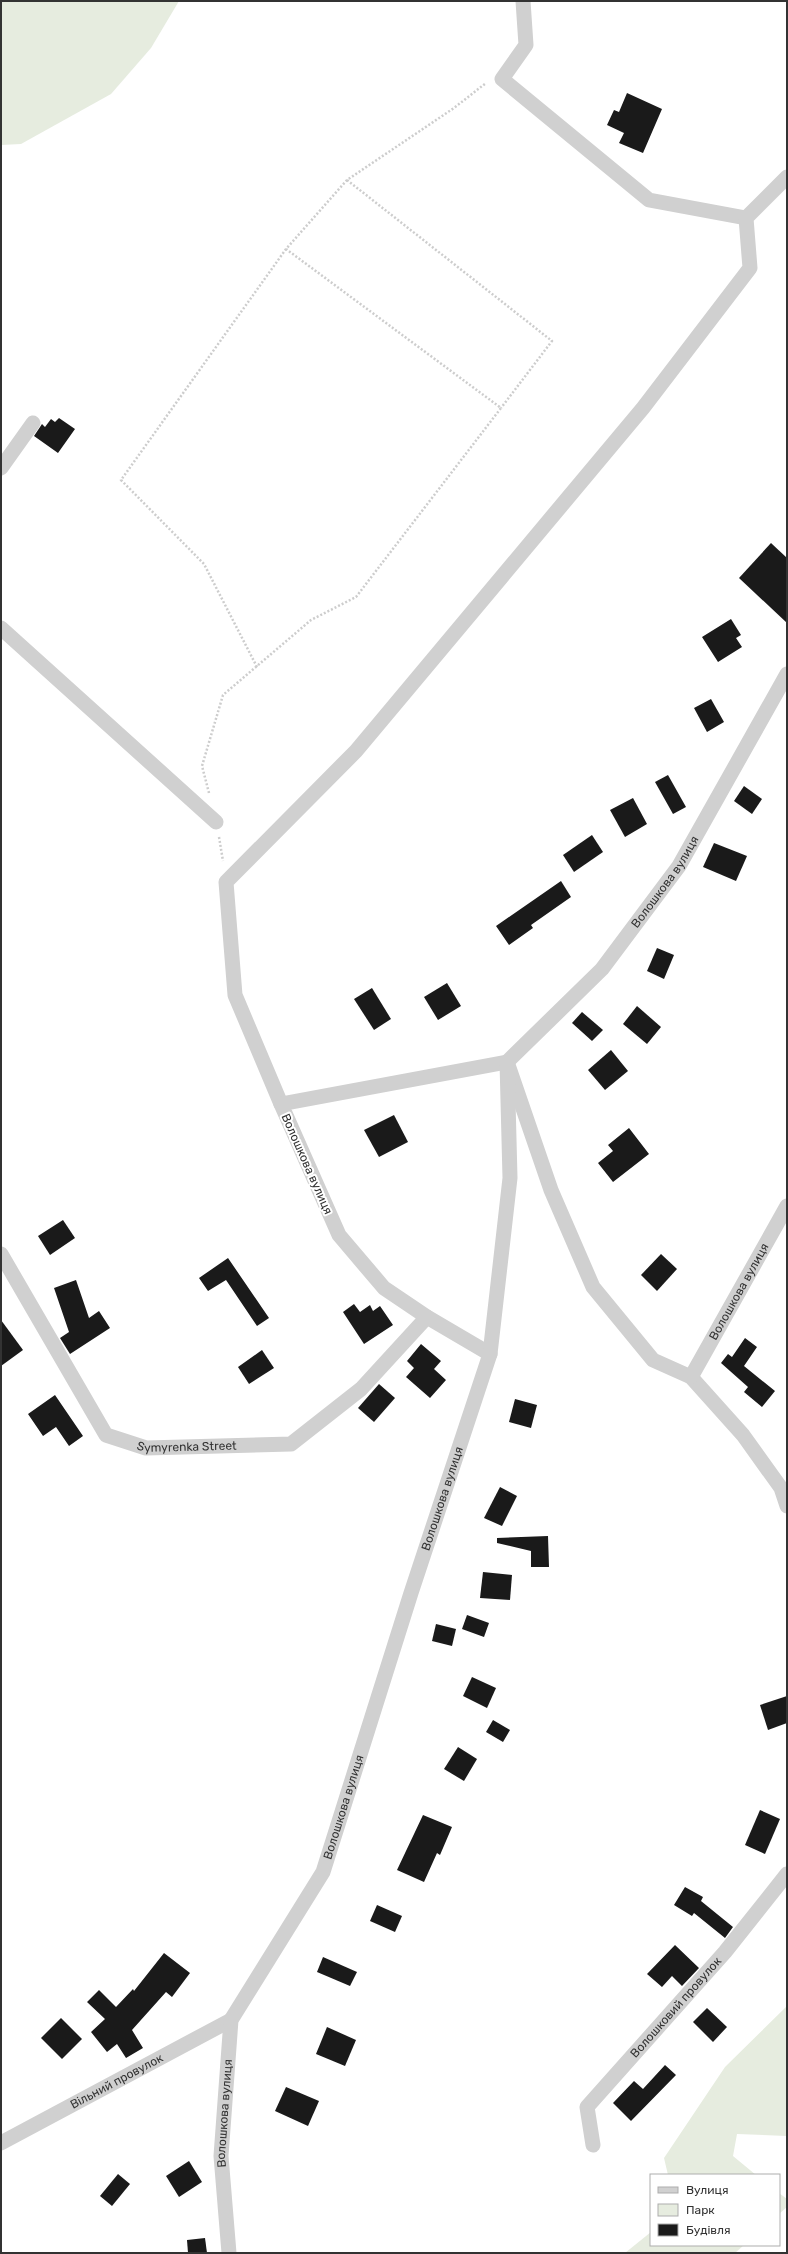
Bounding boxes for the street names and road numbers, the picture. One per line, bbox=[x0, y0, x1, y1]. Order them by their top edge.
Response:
street label: Волошкова вулиця bbox=[628, 833, 701, 930]
street label: Волошкова вулиця bbox=[279, 1112, 335, 1216]
street label: Волошкова вулиця bbox=[706, 1241, 772, 1342]
street label: Symyrenka Street bbox=[135, 1438, 237, 1455]
street label: Волошкова вулиця bbox=[419, 1445, 466, 1552]
street label: Волошкова вулиця bbox=[320, 1753, 366, 1861]
street label: Волошковий провулок bbox=[627, 1954, 725, 2060]
street label: Вільний провулок bbox=[68, 2050, 166, 2112]
street label: Волошкова вулиця bbox=[214, 2059, 235, 2168]

